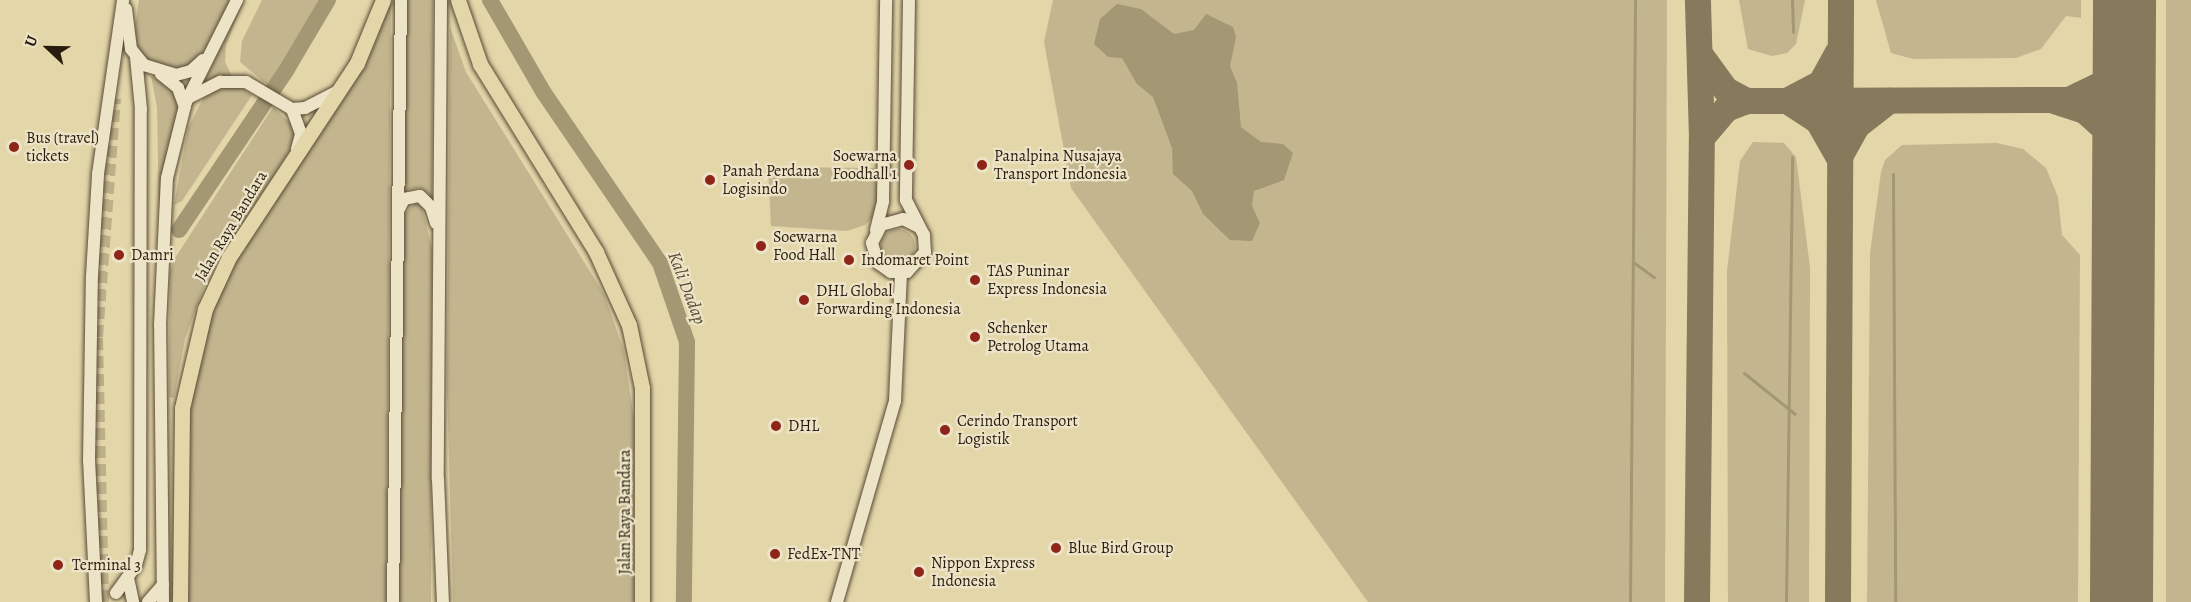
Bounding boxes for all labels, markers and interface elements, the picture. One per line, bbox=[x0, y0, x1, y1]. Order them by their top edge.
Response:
north arrow bbox=[18, 18, 78, 78]
text: U bbox=[19, 32, 43, 50]
place label: Bus (travel) tickets bbox=[26, 128, 99, 166]
marker: Bus (travel) tickets bbox=[7, 140, 21, 154]
place label: Soewarna Foodhall 1 bbox=[833, 146, 897, 184]
place label: Panalpina Nusajaya Transport Indonesia bbox=[994, 146, 1127, 184]
marker: Soewarna Foodhall 1 bbox=[902, 158, 916, 172]
marker: Panalpina Nusajaya Transport Indonesia bbox=[975, 158, 989, 172]
place label: Panah Perdana Logisindo bbox=[722, 161, 819, 199]
street label: Jalan Raya Bandara bbox=[191, 168, 271, 284]
marker: Panah Perdana Logisindo bbox=[703, 173, 717, 187]
place label: Soewarna Food Hall bbox=[773, 227, 837, 265]
marker: Soewarna Food Hall bbox=[754, 239, 768, 253]
place label: Damri bbox=[131, 245, 174, 265]
marker: Damri bbox=[112, 248, 126, 262]
water label: Kali Dadap bbox=[663, 249, 711, 327]
place label: Indomaret Point bbox=[861, 250, 969, 270]
marker: Indomaret Point bbox=[842, 253, 856, 267]
place label: TAS Puninar Express Indonesia bbox=[987, 261, 1107, 299]
marker: TAS Puninar Express Indonesia bbox=[968, 273, 982, 287]
place label: DHL Global Forwarding Indonesia bbox=[816, 281, 961, 319]
marker: DHL Global Forwarding Indonesia bbox=[797, 293, 811, 307]
place label: Schenker Petrolog Utama bbox=[987, 318, 1089, 356]
marker: Schenker Petrolog Utama bbox=[968, 330, 982, 344]
place label: Cerindo Transport Logistik bbox=[957, 411, 1078, 449]
place label: DHL bbox=[788, 416, 819, 436]
marker: DHL bbox=[769, 419, 783, 433]
marker: Cerindo Transport Logistik bbox=[938, 423, 952, 437]
street label: Jalan Raya Bandara bbox=[615, 450, 635, 574]
place label: Blue Bird Group bbox=[1068, 538, 1173, 558]
marker: Blue Bird Group bbox=[1049, 541, 1063, 555]
place label: FedEx-TNT bbox=[787, 544, 860, 564]
marker: FedEx-TNT bbox=[768, 547, 782, 561]
place label: Nippon Express Indonesia bbox=[931, 553, 1035, 591]
place label: Terminal 3 bbox=[72, 555, 141, 575]
marker: Terminal 3 bbox=[49, 556, 67, 574]
marker: Nippon Express Indonesia bbox=[912, 565, 926, 579]

